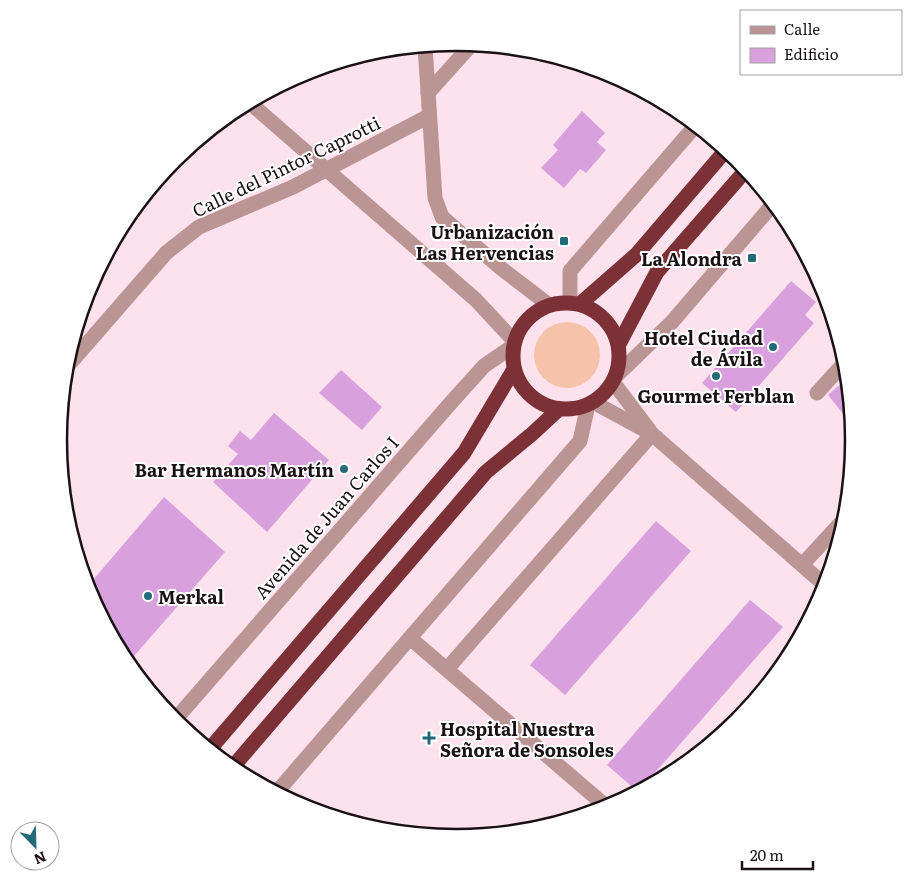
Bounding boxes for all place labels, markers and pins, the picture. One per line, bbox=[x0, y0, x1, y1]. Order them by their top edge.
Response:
place label: Urbanización Las Hervencias bbox=[416, 218, 554, 266]
marker: Urbanización Las Hervencias bbox=[558, 235, 570, 247]
place label: La Alondra bbox=[641, 245, 743, 272]
marker: La Alondra bbox=[746, 252, 758, 264]
place label: Hotel Ciudad de Ávila bbox=[644, 324, 764, 372]
marker: Hotel Ciudad de Ávila bbox=[767, 341, 779, 353]
marker: Gourmet Ferblan bbox=[710, 370, 722, 382]
place label: Gourmet Ferblan bbox=[638, 382, 795, 409]
place label: Bar Hermanos Martín bbox=[134, 456, 334, 483]
marker: Bar Hermanos Martín bbox=[338, 463, 350, 475]
place label: Merkal bbox=[158, 583, 225, 610]
marker: Merkal bbox=[142, 590, 154, 602]
place label: Hospital Nuestra Señora de Sonsoles bbox=[440, 715, 614, 763]
marker: Hospital Nuestra Señora de Sonsoles bbox=[422, 731, 436, 745]

